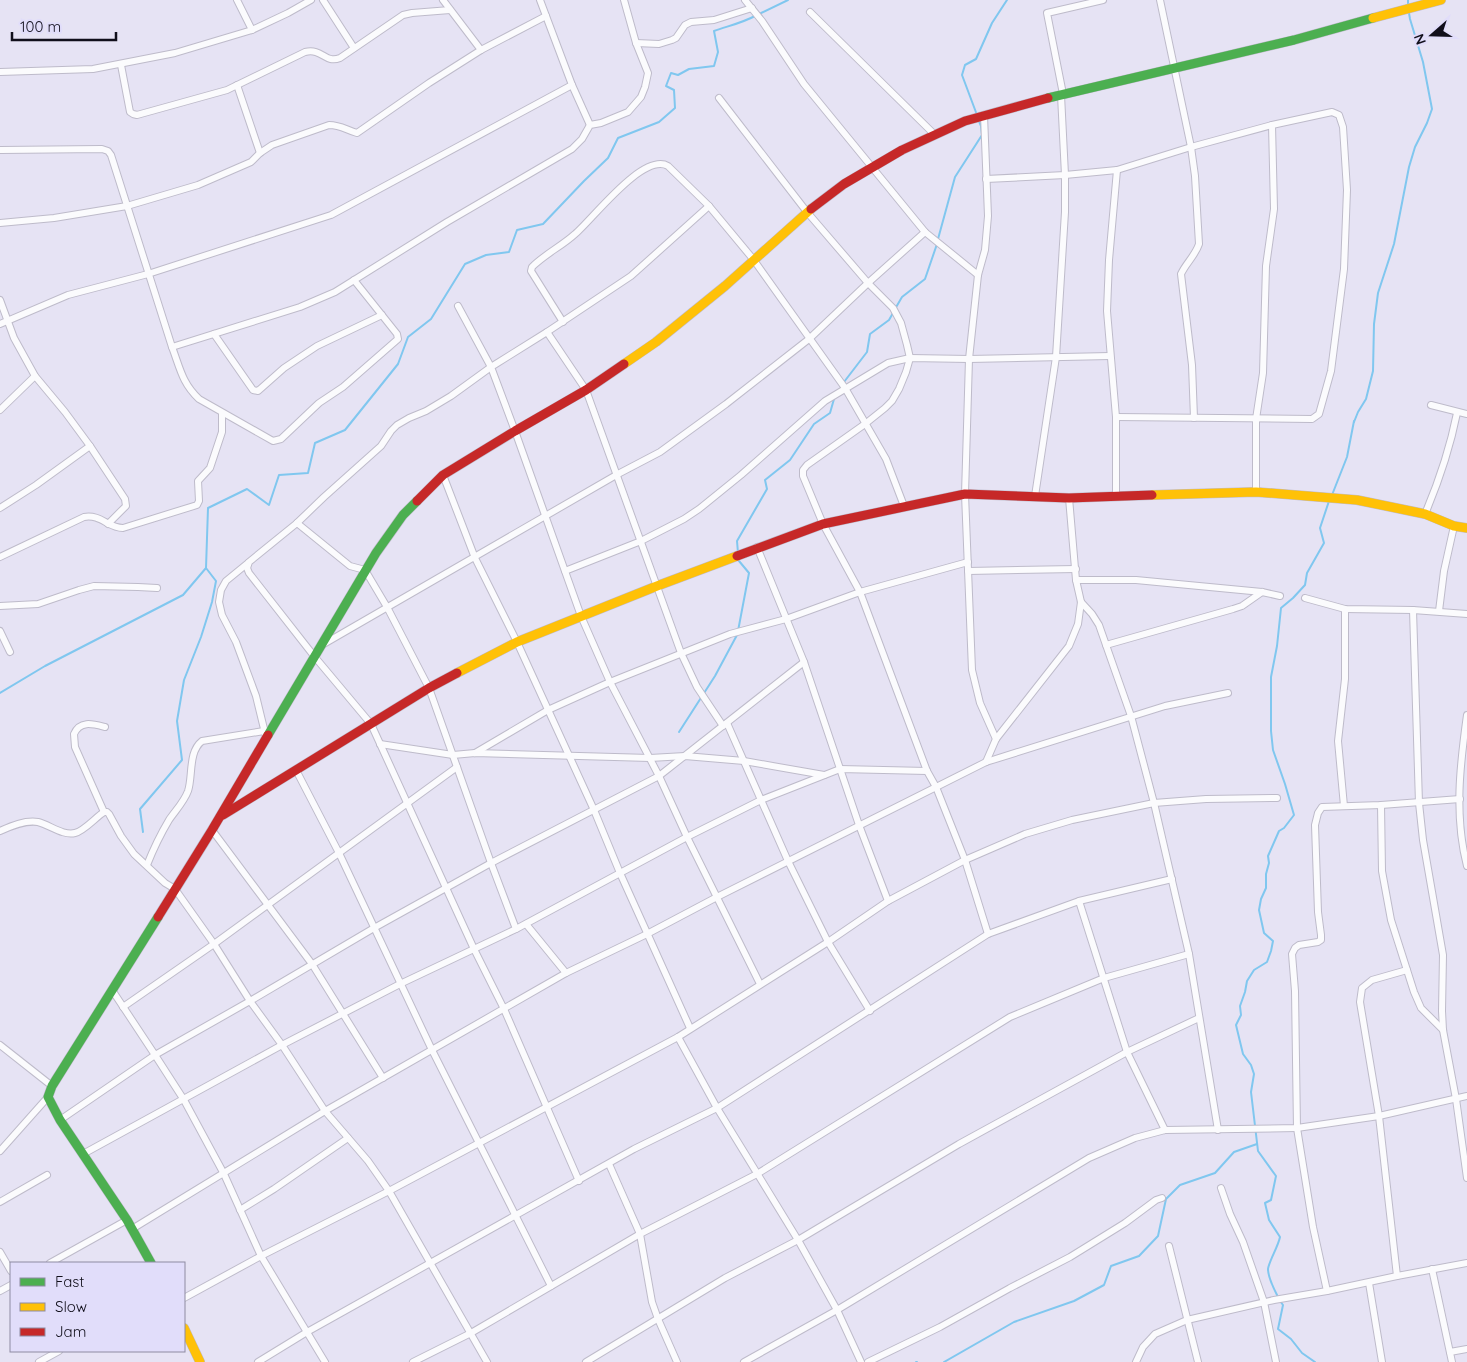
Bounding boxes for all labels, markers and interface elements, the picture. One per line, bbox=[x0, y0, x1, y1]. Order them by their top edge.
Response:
scale bar bbox=[12, 10, 116, 42]
north arrow bbox=[1407, 10, 1457, 60]
text: 100 m bbox=[20, 17, 61, 36]
text: N bbox=[1410, 32, 1430, 47]
legend bbox=[10, 1262, 185, 1352]
text: Fast bbox=[55, 1272, 84, 1291]
text: Slow bbox=[55, 1297, 87, 1316]
text: Jam bbox=[55, 1322, 86, 1341]

